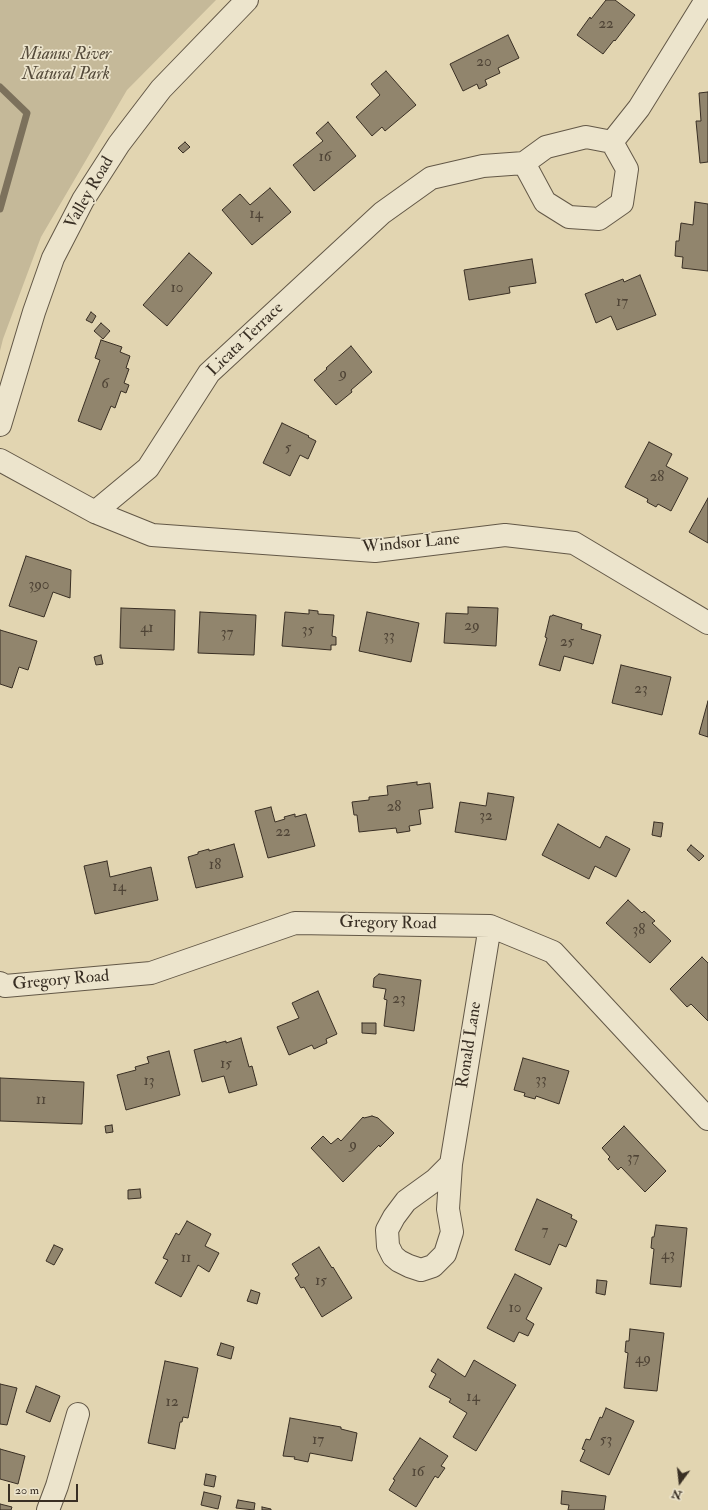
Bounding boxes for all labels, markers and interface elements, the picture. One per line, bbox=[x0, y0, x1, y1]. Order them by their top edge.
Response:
house number: 22 bbox=[598, 16, 614, 34]
park label: Mianus River Natural Park bbox=[21, 45, 111, 85]
house number: 20 bbox=[476, 54, 492, 72]
house number: 16 bbox=[319, 149, 331, 167]
street label: Valley Road bbox=[61, 153, 119, 233]
house number: 14 bbox=[249, 206, 263, 224]
house number: 10 bbox=[171, 280, 183, 298]
house number: 17 bbox=[616, 294, 628, 312]
street label: Licata Terrace bbox=[204, 299, 288, 381]
house number: 9 bbox=[339, 366, 347, 384]
house number: 6 bbox=[101, 376, 109, 394]
house number: 5 bbox=[285, 440, 291, 458]
house number: 28 bbox=[650, 469, 664, 487]
street label: Windsor Lane bbox=[361, 530, 461, 558]
house number: 390 bbox=[28, 577, 50, 595]
house number: 29 bbox=[464, 618, 480, 636]
house number: 41 bbox=[140, 620, 154, 638]
house number: 35 bbox=[302, 622, 314, 640]
house number: 37 bbox=[221, 625, 233, 643]
house number: 33 bbox=[383, 628, 395, 646]
house number: 25 bbox=[560, 634, 574, 652]
house number: 23 bbox=[634, 681, 648, 699]
house number: 28 bbox=[387, 799, 401, 817]
house number: 32 bbox=[479, 808, 493, 826]
house number: 22 bbox=[275, 824, 291, 842]
house number: 18 bbox=[209, 857, 221, 875]
house number: 14 bbox=[112, 879, 126, 897]
street label: Gregory Road bbox=[339, 913, 437, 935]
house number: 38 bbox=[633, 922, 645, 940]
street label: Gregory Road bbox=[12, 967, 110, 995]
house number: 23 bbox=[392, 991, 406, 1009]
street label: Ronald Lane bbox=[453, 1000, 487, 1090]
house number: 15 bbox=[220, 1056, 232, 1074]
house number: 33 bbox=[535, 1072, 547, 1090]
house number: 13 bbox=[143, 1073, 155, 1091]
house number: 11 bbox=[36, 1092, 46, 1110]
house number: 9 bbox=[349, 1137, 357, 1155]
house number: 37 bbox=[627, 1150, 639, 1168]
house number: 7 bbox=[542, 1223, 548, 1241]
house number: 43 bbox=[661, 1247, 675, 1265]
house number: 11 bbox=[181, 1250, 191, 1268]
house number: 15 bbox=[315, 1273, 327, 1291]
house number: 10 bbox=[509, 1300, 521, 1318]
house number: 49 bbox=[635, 1351, 651, 1369]
house number: 14 bbox=[466, 1389, 480, 1407]
house number: 12 bbox=[166, 1394, 178, 1412]
house number: 17 bbox=[312, 1432, 324, 1450]
house number: 53 bbox=[600, 1432, 612, 1450]
north arrow bbox=[660, 1462, 700, 1502]
house number: 16 bbox=[412, 1464, 424, 1482]
scale bar bbox=[10, 1476, 80, 1502]
text: 20 m bbox=[15, 1483, 39, 1498]
text: N bbox=[670, 1487, 683, 1502]

